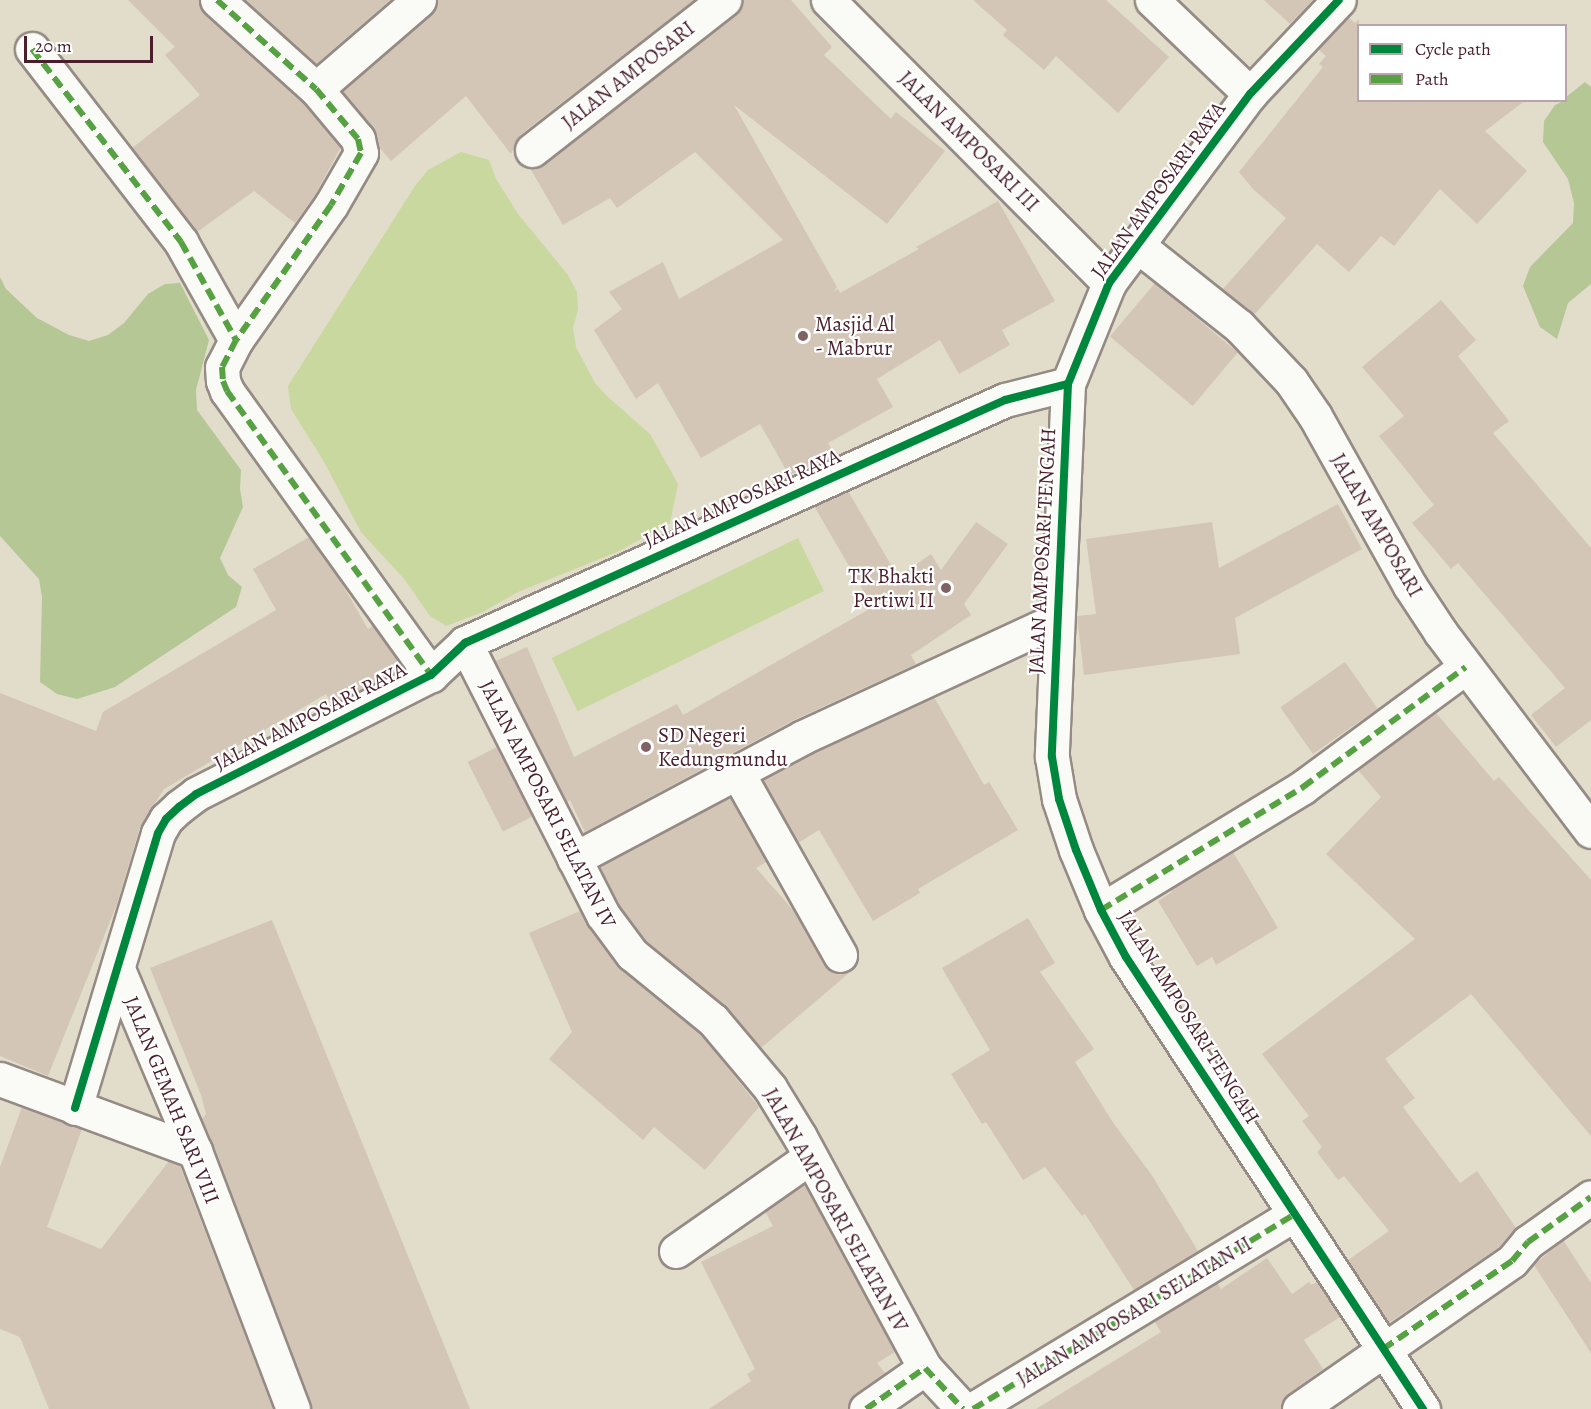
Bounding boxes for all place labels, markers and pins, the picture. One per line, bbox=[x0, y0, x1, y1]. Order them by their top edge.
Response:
place label: Masjid Al - Mabrur bbox=[815, 311, 894, 361]
marker: Masjid Al - Mabrur bbox=[796, 329, 810, 343]
place label: TK Bhakti Pertiwi II bbox=[848, 563, 934, 613]
marker: TK Bhakti Pertiwi II bbox=[939, 581, 953, 595]
place label: SD Negeri Kedungmundu bbox=[658, 722, 788, 772]
marker: SD Negeri Kedungmundu bbox=[639, 740, 653, 754]

